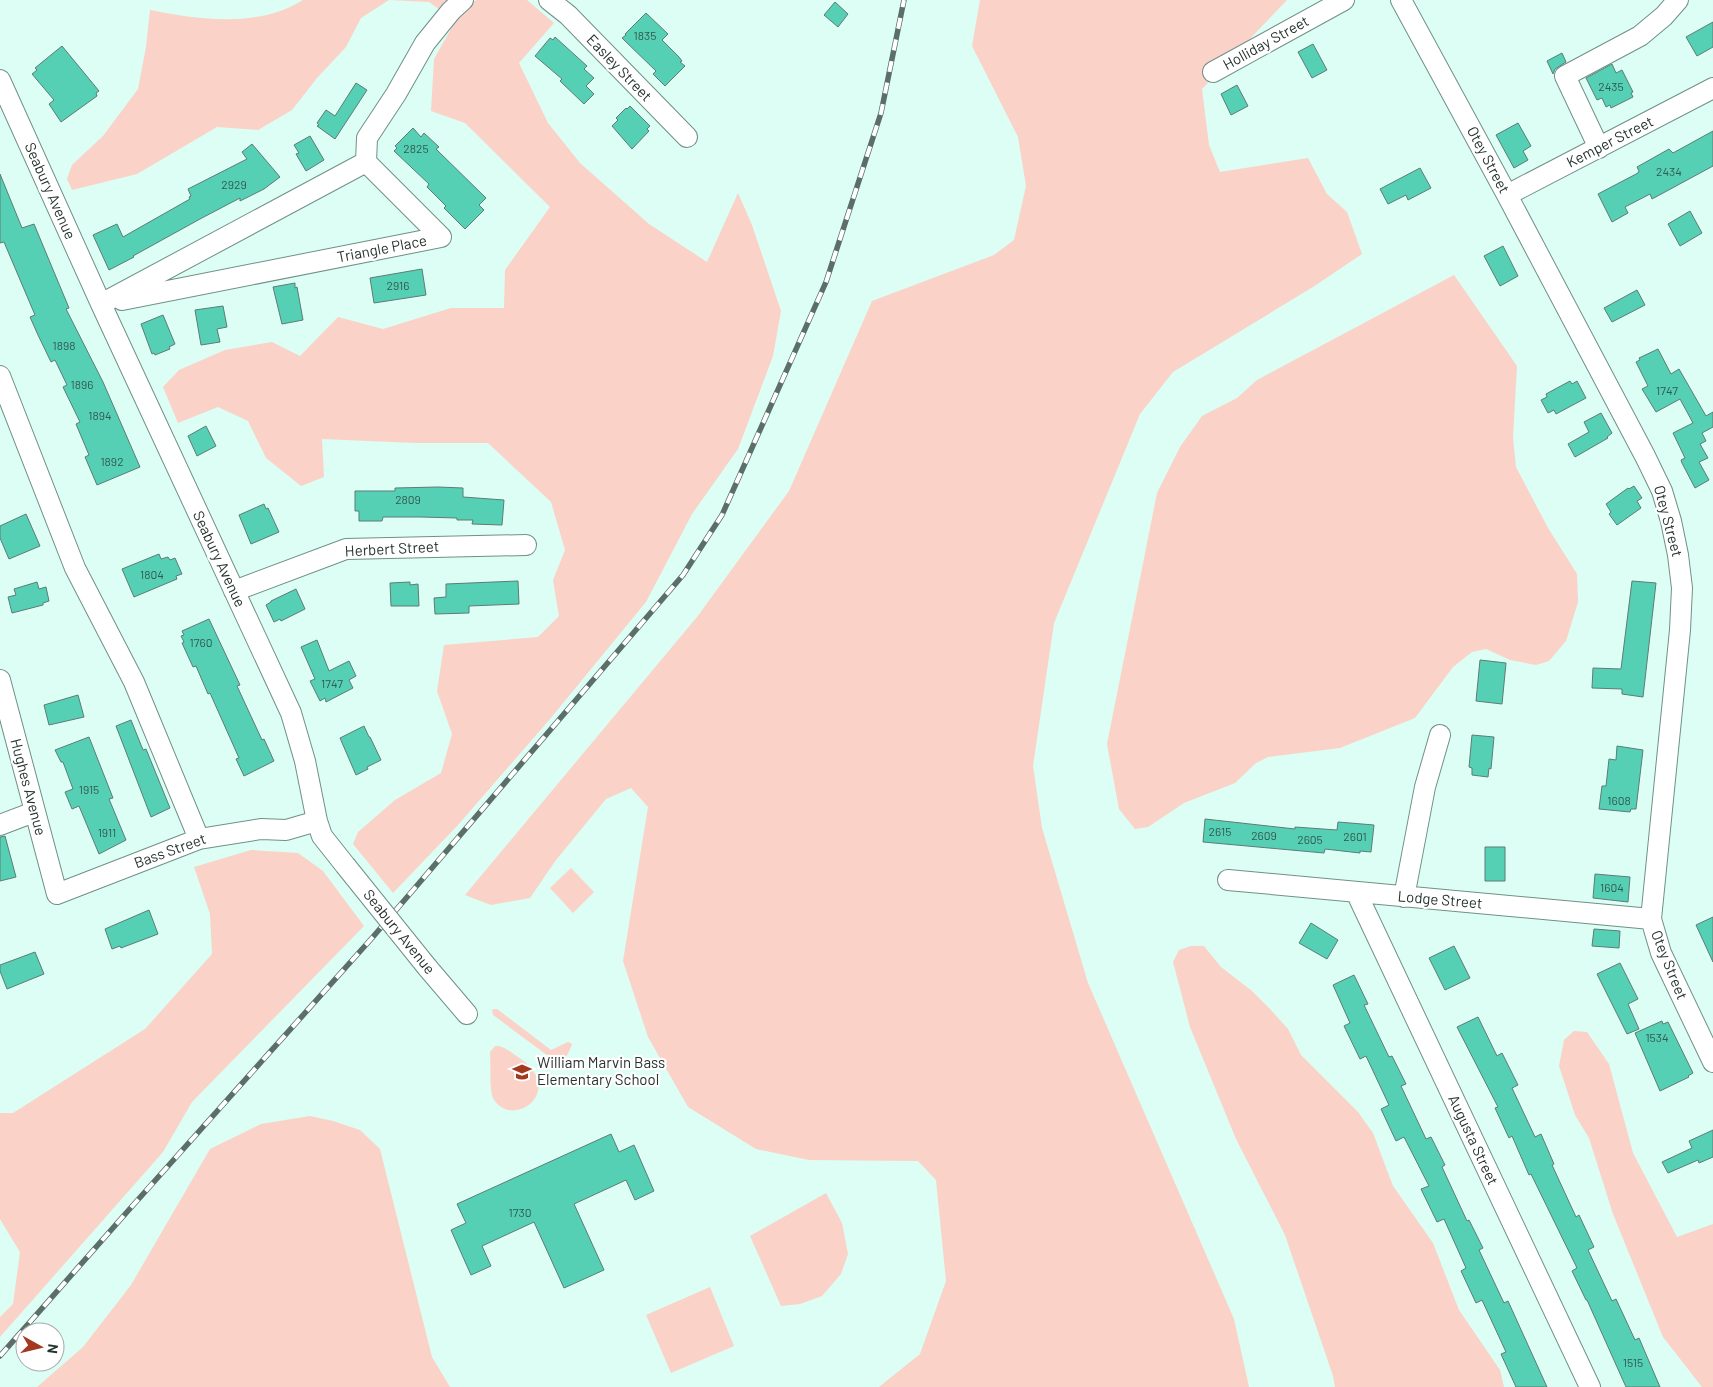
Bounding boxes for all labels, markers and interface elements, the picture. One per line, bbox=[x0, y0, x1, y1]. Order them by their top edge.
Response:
street label: Holliday Street bbox=[1219, 11, 1312, 73]
house number: 1835 bbox=[634, 28, 656, 42]
street label: Easley Street bbox=[583, 30, 656, 105]
house number: 2435 bbox=[1598, 79, 1624, 93]
street label: Kemper Street bbox=[1563, 112, 1656, 171]
street label: Otey Street bbox=[1464, 123, 1514, 196]
street label: Seabury Avenue bbox=[22, 139, 80, 242]
house number: 2825 bbox=[403, 141, 429, 155]
house number: 2434 bbox=[1656, 164, 1682, 178]
house number: 2929 bbox=[221, 177, 247, 191]
street label: Triangle Place bbox=[335, 231, 428, 266]
house number: 2916 bbox=[387, 278, 409, 292]
house number: 1898 bbox=[53, 338, 75, 352]
house number: 1896 bbox=[71, 377, 93, 391]
house number: 1747 bbox=[1656, 383, 1678, 397]
house number: 1894 bbox=[88, 408, 112, 422]
house number: 1892 bbox=[100, 454, 124, 468]
street label: Otey Street bbox=[1651, 483, 1687, 558]
house number: 2809 bbox=[395, 492, 421, 506]
street label: Seabury Avenue bbox=[190, 508, 250, 610]
street label: Herbert Street bbox=[344, 537, 440, 559]
house number: 1804 bbox=[140, 567, 164, 581]
house number: 1760 bbox=[190, 635, 212, 649]
house number: 1747 bbox=[321, 676, 343, 690]
street label: Hughes Avenue bbox=[7, 736, 51, 837]
house number: 1915 bbox=[79, 782, 99, 796]
house number: 1608 bbox=[1607, 793, 1631, 807]
house number: 2615 bbox=[1209, 824, 1231, 838]
house number: 1911 bbox=[98, 825, 116, 839]
house number: 2609 bbox=[1251, 828, 1277, 842]
street label: Bass Street bbox=[131, 829, 208, 871]
house number: 2601 bbox=[1343, 829, 1367, 843]
house number: 2605 bbox=[1297, 832, 1323, 846]
house number: 1604 bbox=[1600, 880, 1624, 894]
street label: Seabury Avenue bbox=[360, 885, 440, 977]
street label: Lodge Street bbox=[1397, 886, 1483, 912]
street label: Otey Street bbox=[1648, 927, 1692, 1002]
house number: 1534 bbox=[1645, 1030, 1669, 1044]
place label: William Marvin Bass Elementary School bbox=[537, 1053, 665, 1088]
school or university icon: William Marvin Bass Elementary School bbox=[511, 1061, 533, 1083]
street label: Augusta Street bbox=[1445, 1092, 1503, 1188]
house number: 1730 bbox=[509, 1205, 531, 1219]
north arrow bbox=[15, 1322, 65, 1372]
text: N bbox=[44, 1343, 62, 1355]
house number: 1515 bbox=[1623, 1355, 1643, 1369]

